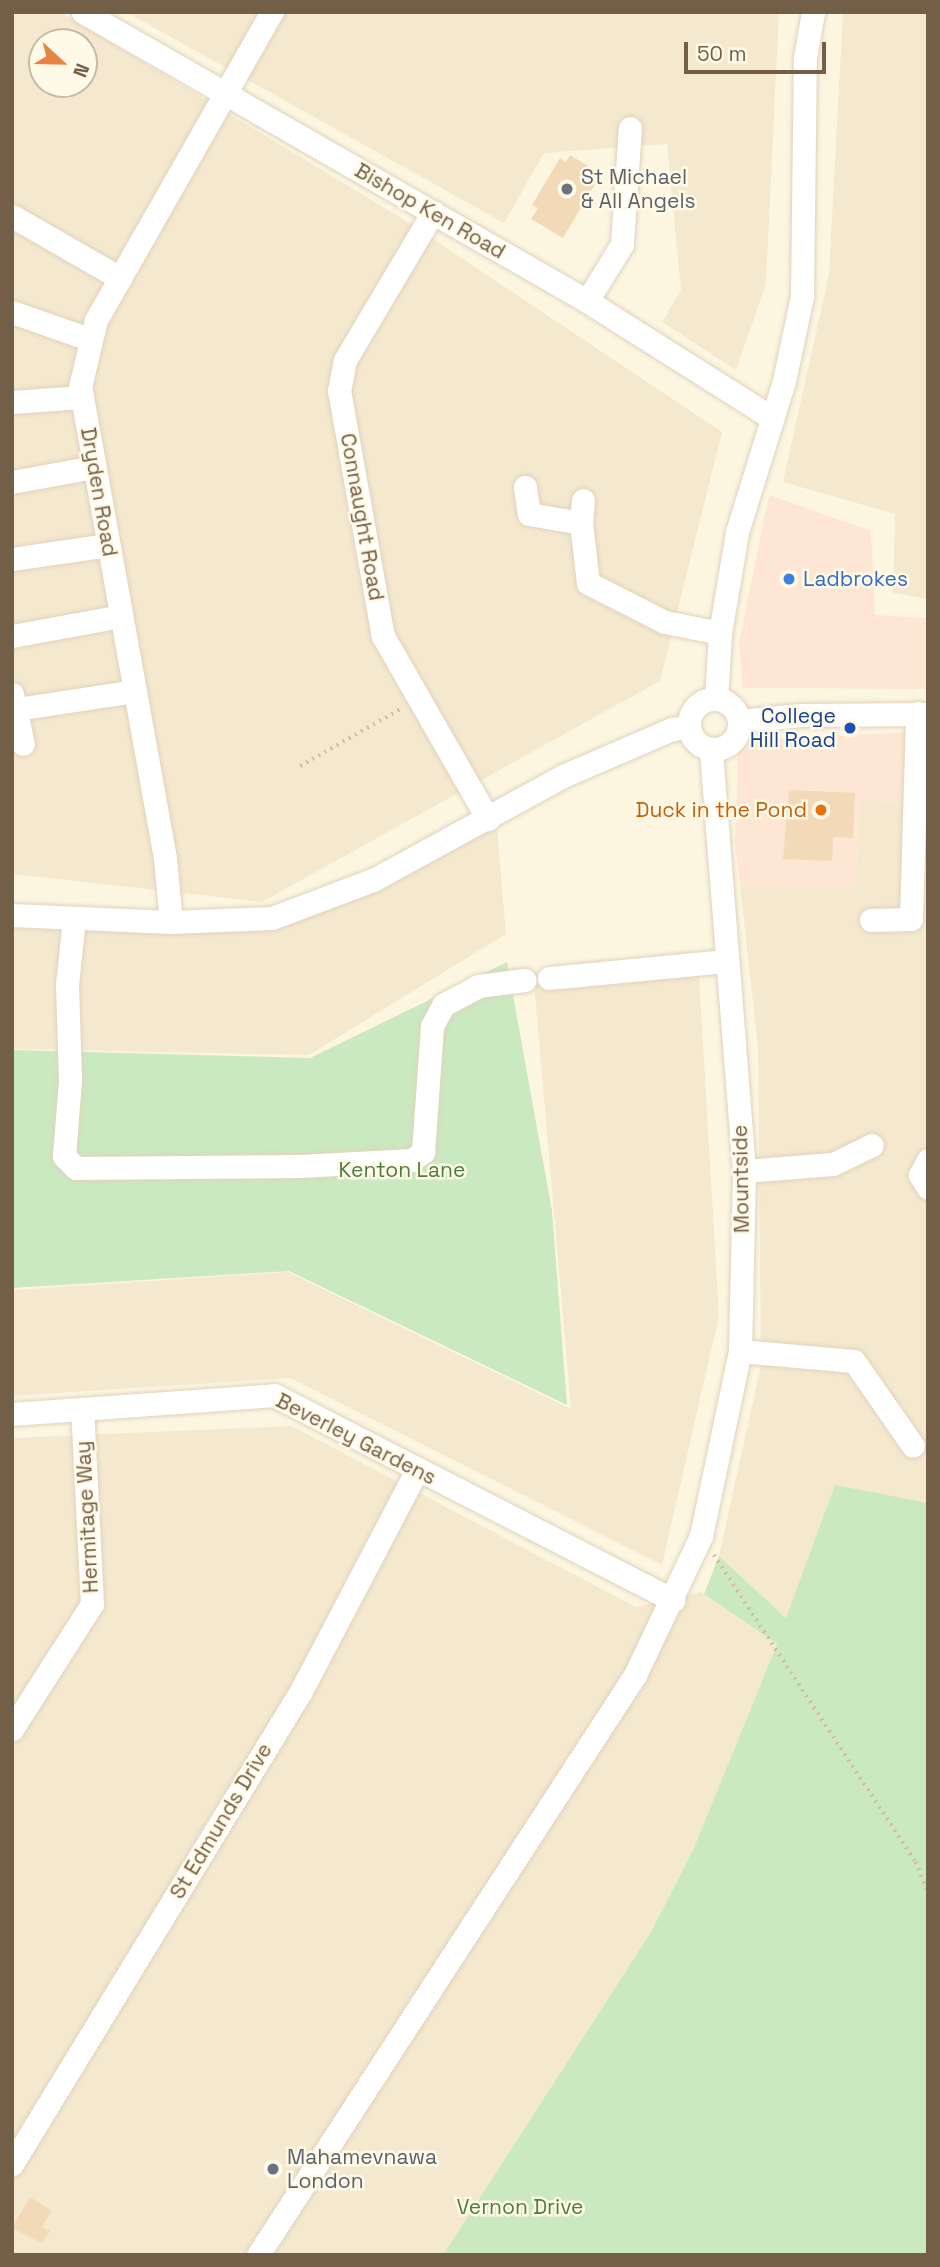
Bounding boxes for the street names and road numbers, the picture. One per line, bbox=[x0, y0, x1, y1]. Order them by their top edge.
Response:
street label: Bishop Ken Road bbox=[350, 158, 510, 264]
street label: Dryden Road bbox=[75, 426, 123, 558]
street label: Connaught Road bbox=[335, 431, 389, 603]
street label: Mountside bbox=[727, 1125, 755, 1233]
street label: Beverley Gardens bbox=[272, 1388, 440, 1490]
street label: Hermitage Way bbox=[70, 1440, 104, 1594]
street label: St Edmunds Drive bbox=[165, 1739, 277, 1903]

